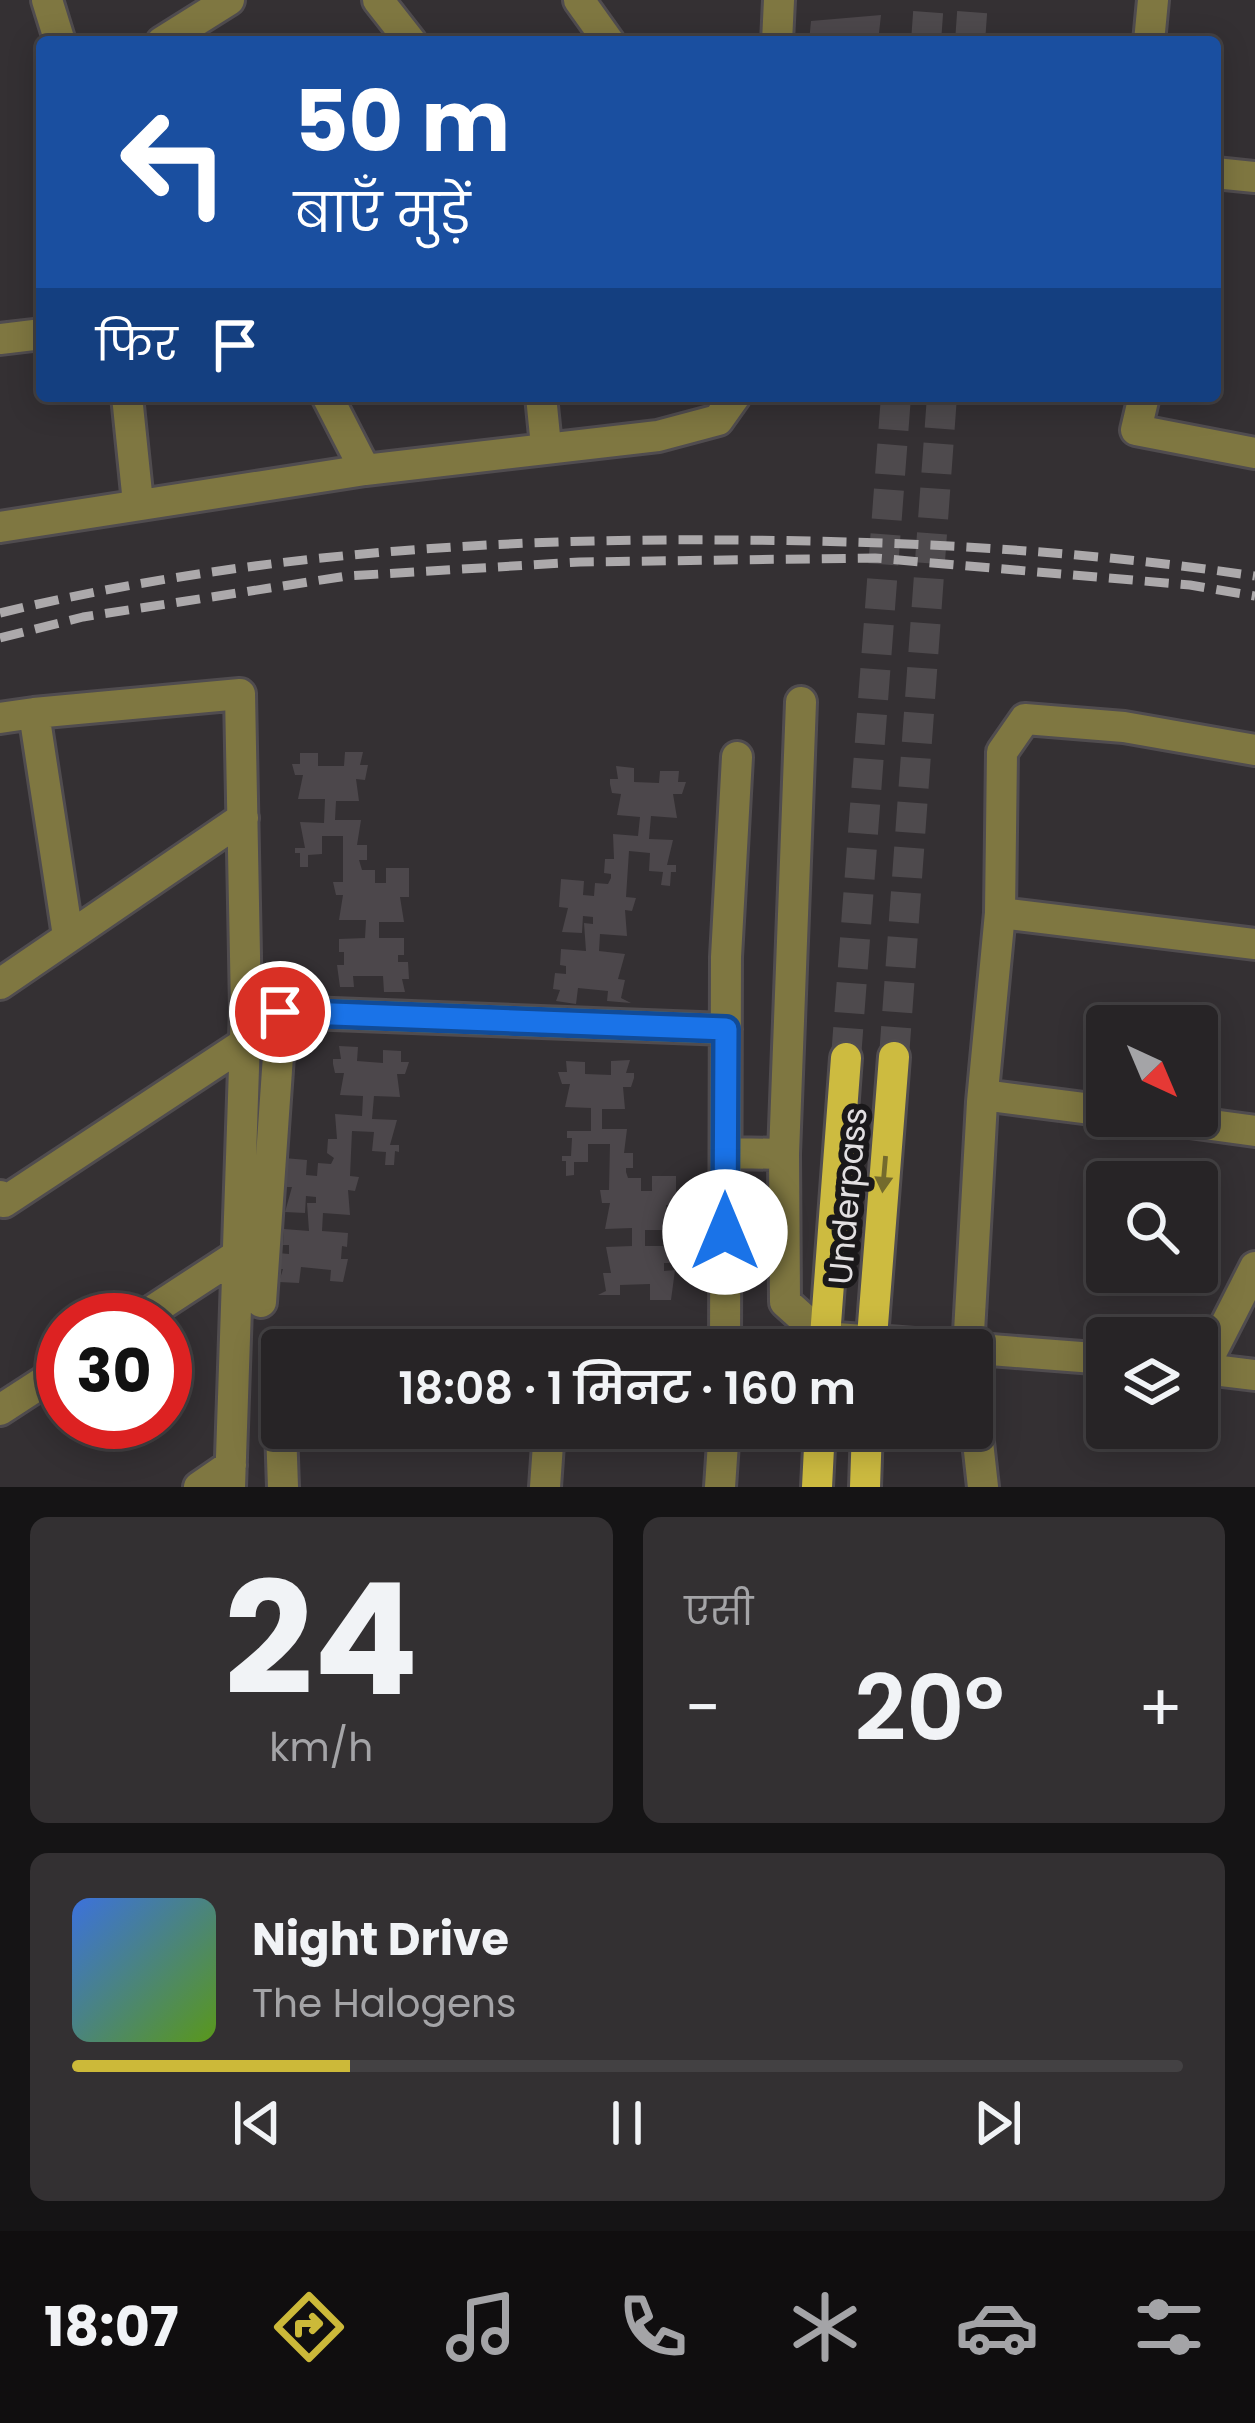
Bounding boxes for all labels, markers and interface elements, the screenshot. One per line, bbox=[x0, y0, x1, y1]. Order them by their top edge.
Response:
text: 50 m bbox=[294, 63, 510, 180]
icon: left bbox=[96, 84, 252, 240]
text: बाएँ मुड़ें bbox=[294, 175, 470, 251]
icon: arrive bbox=[202, 312, 268, 378]
text: फिर bbox=[96, 313, 178, 376]
pin bbox=[229, 961, 331, 1063]
icon: arrive bbox=[247, 979, 313, 1045]
north arrow bbox=[1086, 1005, 1218, 1137]
map controls bbox=[1086, 1005, 1218, 1449]
street label: Underpass bbox=[816, 1106, 879, 1287]
one-way arrow bbox=[875, 1156, 894, 1193]
button: search bbox=[1086, 1161, 1218, 1293]
position arrow bbox=[662, 1169, 788, 1295]
speed limit sign: 30 bbox=[36, 1293, 192, 1449]
button: layers bbox=[1086, 1317, 1218, 1449]
text: 18:08 · 1 मिनट · 160 m bbox=[398, 1357, 856, 1420]
text: 24 bbox=[224, 1530, 419, 1749]
text: एसी bbox=[685, 1584, 753, 1639]
text: 20° bbox=[855, 1645, 1004, 1772]
text: − bbox=[685, 1662, 721, 1754]
text: + bbox=[1138, 1662, 1183, 1754]
text: km/h bbox=[269, 1720, 373, 1775]
text: Night Drive bbox=[252, 1908, 509, 1971]
text: The Halogens bbox=[252, 1976, 516, 2031]
icon: previous bbox=[224, 2090, 290, 2156]
icon: pause bbox=[594, 2090, 660, 2156]
icon: next bbox=[965, 2090, 1031, 2156]
icon: directions bbox=[267, 2285, 351, 2369]
icon: music bbox=[439, 2285, 523, 2369]
icon: phone bbox=[611, 2285, 695, 2369]
icon: climate bbox=[783, 2285, 867, 2369]
icon: car bbox=[955, 2285, 1039, 2369]
icon: filters bbox=[1127, 2285, 1211, 2369]
text: 18:07 bbox=[44, 2289, 179, 2365]

